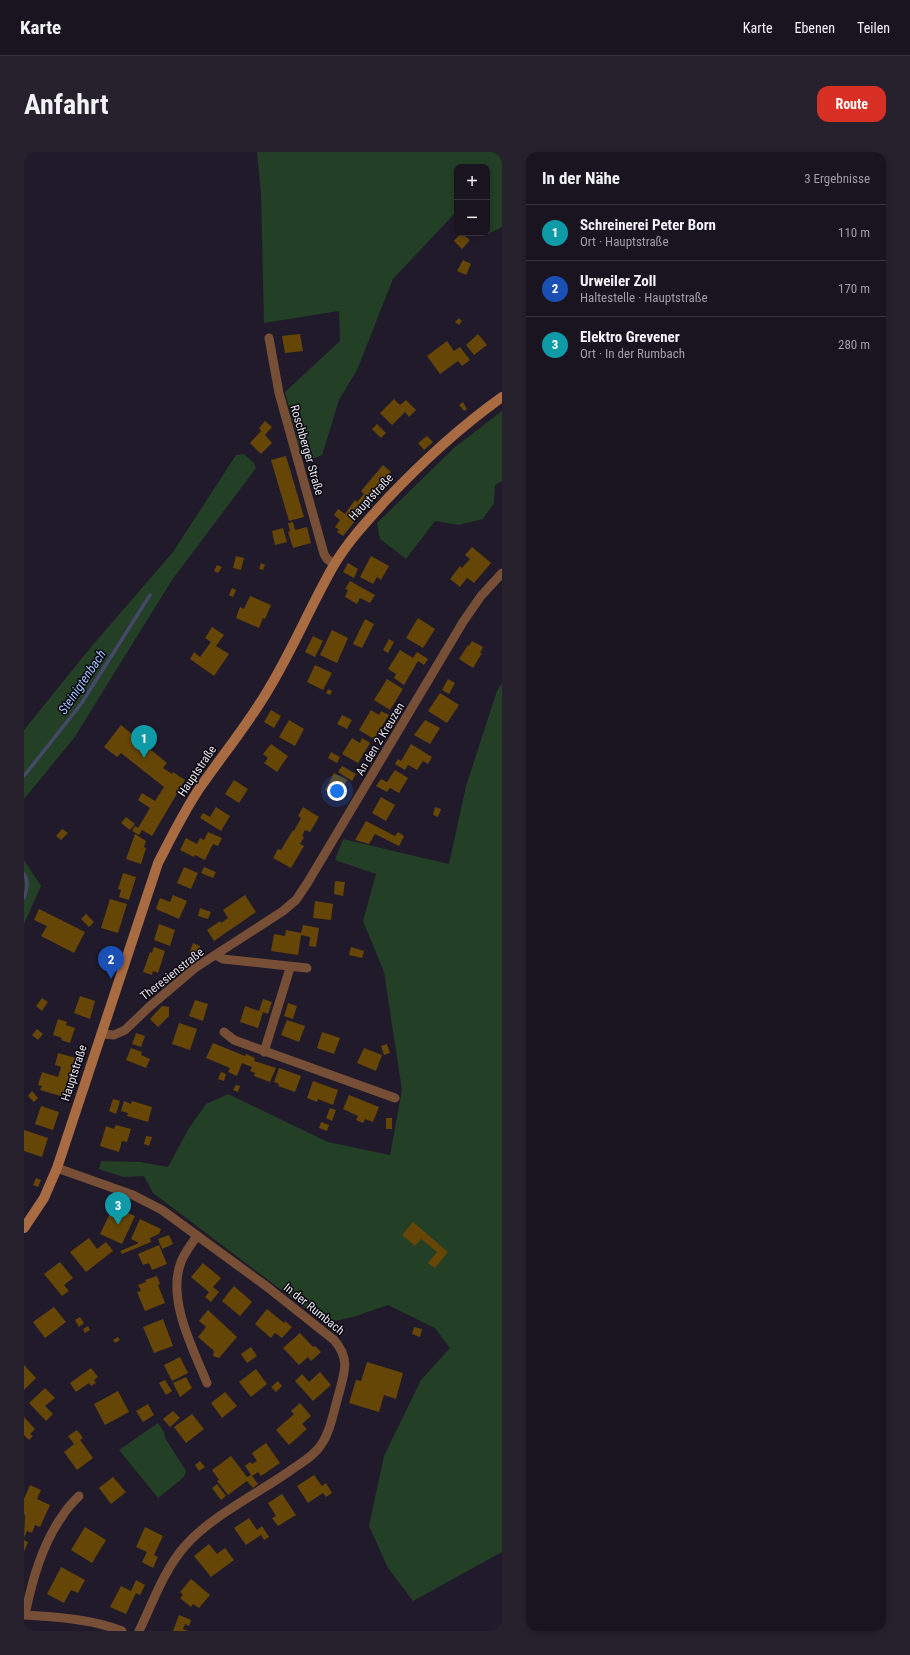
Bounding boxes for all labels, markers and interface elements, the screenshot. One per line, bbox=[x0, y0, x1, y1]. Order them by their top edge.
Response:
text: Karte bbox=[20, 16, 61, 39]
text: Karte bbox=[743, 20, 772, 36]
text: Ebenen bbox=[794, 20, 835, 36]
text: Teilen bbox=[857, 20, 890, 36]
button: Route bbox=[817, 86, 886, 122]
text: Anfahrt bbox=[24, 88, 109, 121]
map controls bbox=[454, 164, 490, 236]
button: + bbox=[454, 164, 490, 200]
text: In der Nähe bbox=[542, 168, 620, 188]
text: 3 Ergebnisse bbox=[804, 171, 870, 186]
button: − bbox=[454, 200, 490, 236]
text: Schreinerei Peter Born bbox=[580, 216, 716, 234]
text: 1 bbox=[552, 225, 558, 240]
text: 110 m bbox=[838, 225, 870, 240]
text: Ort · Hauptstraße bbox=[580, 234, 669, 249]
text: Urweiler Zoll bbox=[580, 272, 656, 290]
text: 2 bbox=[552, 281, 558, 296]
text: 170 m bbox=[838, 281, 870, 296]
text: Haltestelle · Hauptstraße bbox=[580, 290, 708, 305]
text: Elektro Grevener bbox=[580, 328, 680, 346]
text: 3 bbox=[552, 337, 558, 352]
text: 280 m bbox=[838, 337, 870, 352]
text: Ort · In der Rumbach bbox=[580, 346, 685, 361]
street label: Roschberger Straße bbox=[287, 403, 327, 497]
street label: Hauptstraße bbox=[346, 471, 396, 523]
water label: Steinigtenbach bbox=[55, 647, 109, 717]
street label: An den 2 Kreuzen bbox=[353, 700, 407, 778]
pin: 1 bbox=[131, 725, 157, 758]
street label: Hauptstraße bbox=[175, 743, 219, 799]
your location bbox=[327, 781, 347, 801]
street label: Theresienstraße bbox=[138, 945, 207, 1003]
pin: 2 bbox=[98, 946, 124, 979]
street label: Hauptstraße bbox=[58, 1043, 90, 1103]
pin: 3 bbox=[105, 1192, 131, 1225]
street label: In der Rumbach bbox=[281, 1280, 347, 1338]

